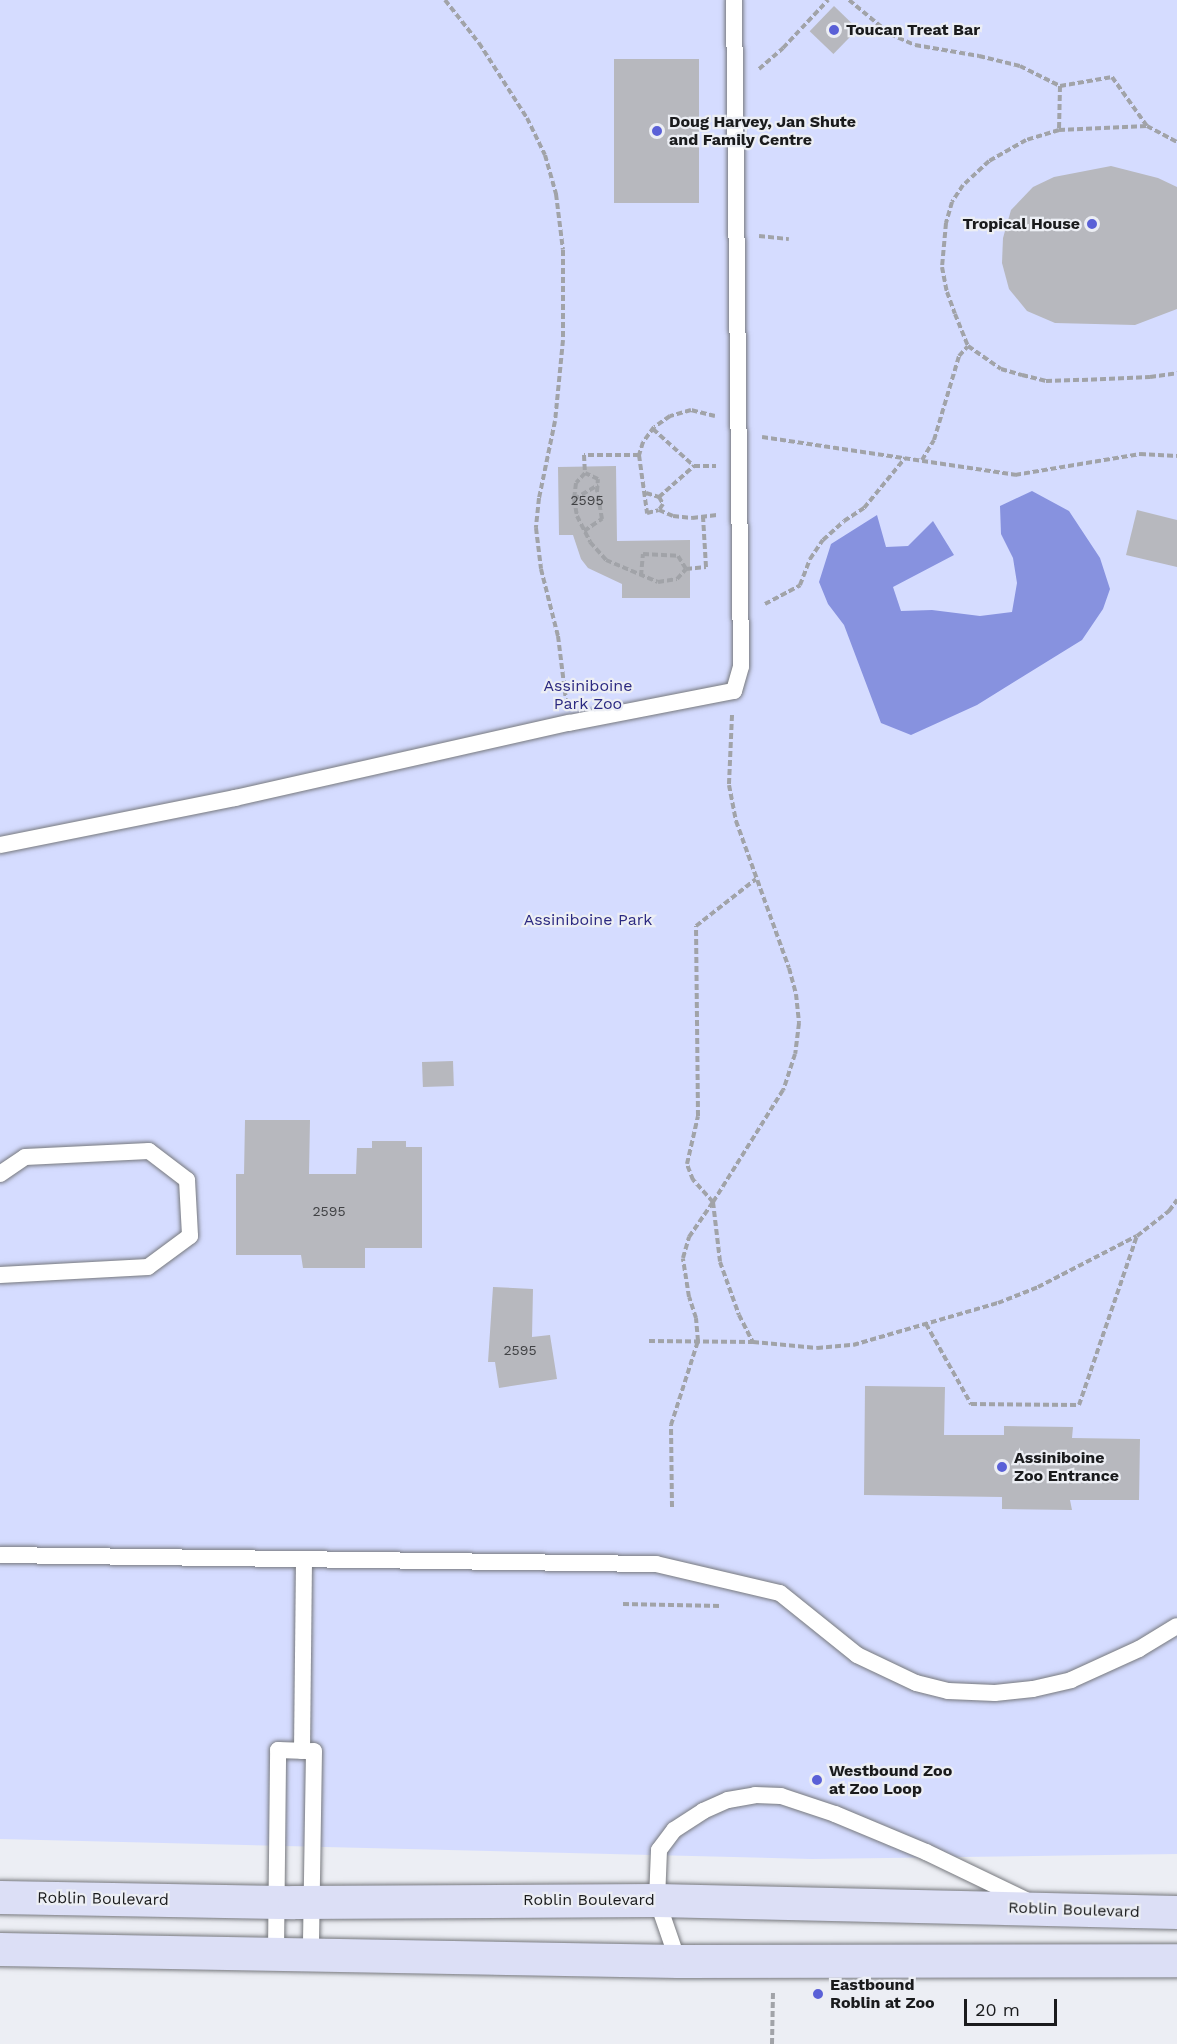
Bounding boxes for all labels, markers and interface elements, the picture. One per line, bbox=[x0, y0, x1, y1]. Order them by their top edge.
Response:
place label: Toucan Treat Bar bbox=[846, 20, 980, 40]
marker: Toucan Treat Bar bbox=[827, 23, 841, 37]
place label: Doug Harvey, Jan Shute and Family Centre bbox=[669, 112, 856, 150]
marker: Doug Harvey, Jan Shute and Family Centre bbox=[650, 124, 664, 138]
place label: Tropical House bbox=[962, 214, 1080, 234]
marker: Tropical House bbox=[1085, 217, 1099, 231]
house number: 2595 bbox=[570, 492, 604, 508]
park label: Assiniboine Park Zoo bbox=[544, 676, 632, 714]
park label: Assiniboine Park bbox=[524, 910, 652, 930]
house number: 2595 bbox=[312, 1203, 346, 1219]
house number: 2595 bbox=[503, 1342, 537, 1358]
place label: Assiniboine Zoo Entrance bbox=[1014, 1448, 1119, 1486]
marker: Assiniboine Zoo Entrance bbox=[995, 1460, 1009, 1474]
place label: Westbound Zoo at Zoo Loop bbox=[829, 1761, 952, 1799]
marker: Westbound Zoo at Zoo Loop bbox=[810, 1773, 824, 1787]
street label: Roblin Boulevard bbox=[37, 1888, 169, 1910]
street label: Roblin Boulevard bbox=[523, 1890, 655, 1910]
street label: Roblin Boulevard bbox=[1008, 1898, 1140, 1922]
place label: Eastbound Roblin at Zoo bbox=[830, 1975, 935, 2013]
marker: Eastbound Roblin at Zoo bbox=[811, 1987, 825, 2001]
scale bar bbox=[967, 1987, 1060, 2025]
text: 20 m bbox=[975, 1999, 1020, 2020]

